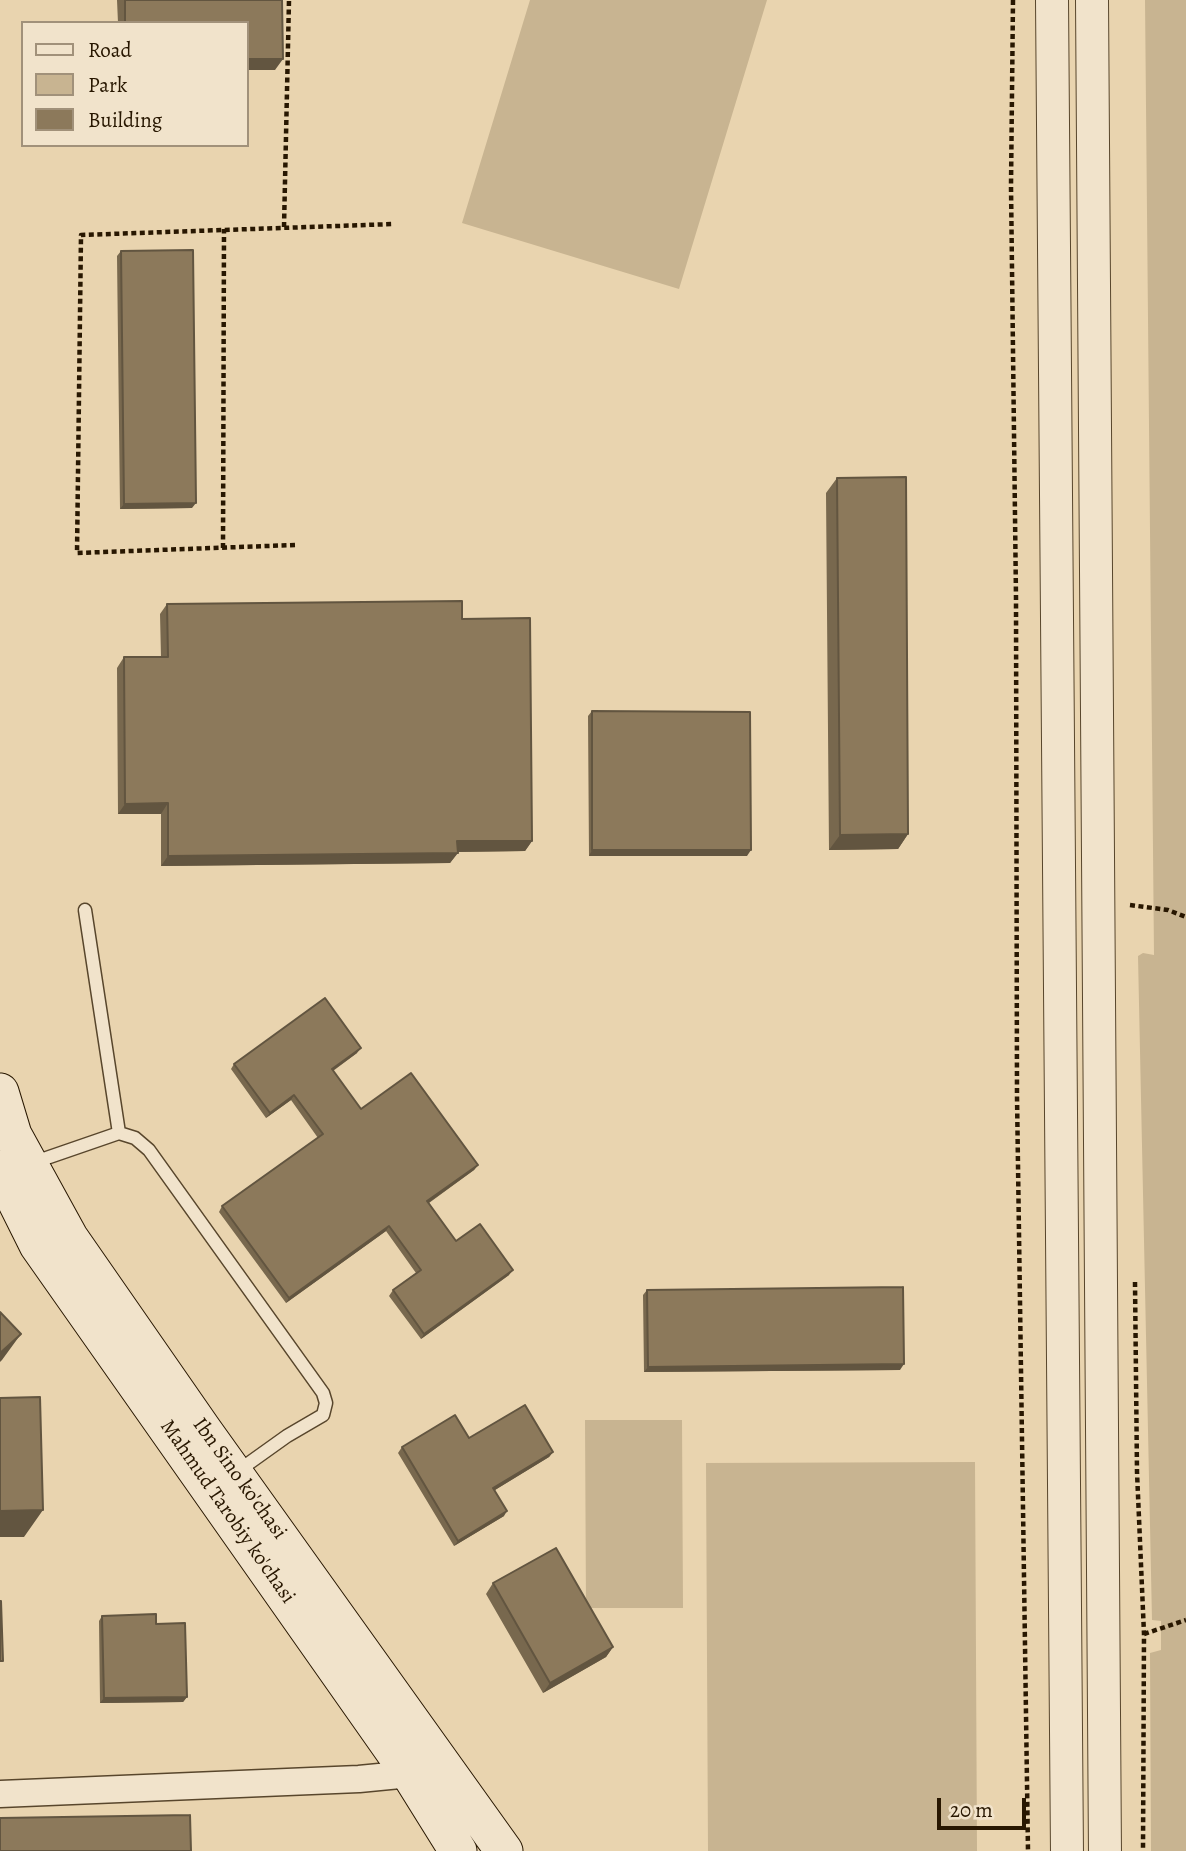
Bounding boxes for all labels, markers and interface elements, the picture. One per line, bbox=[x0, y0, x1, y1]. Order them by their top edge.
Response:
legend bbox=[21, 21, 248, 147]
text: Road bbox=[88, 36, 132, 64]
text: Park bbox=[88, 71, 127, 99]
text: Building bbox=[88, 106, 162, 134]
street label: Ibn Sino ko'chasi bbox=[186, 1413, 292, 1545]
street label: Mahmud Tarobiy ko'chasi bbox=[154, 1415, 300, 1609]
scale bar bbox=[941, 1784, 1030, 1828]
text: 20 m bbox=[950, 1796, 993, 1824]

